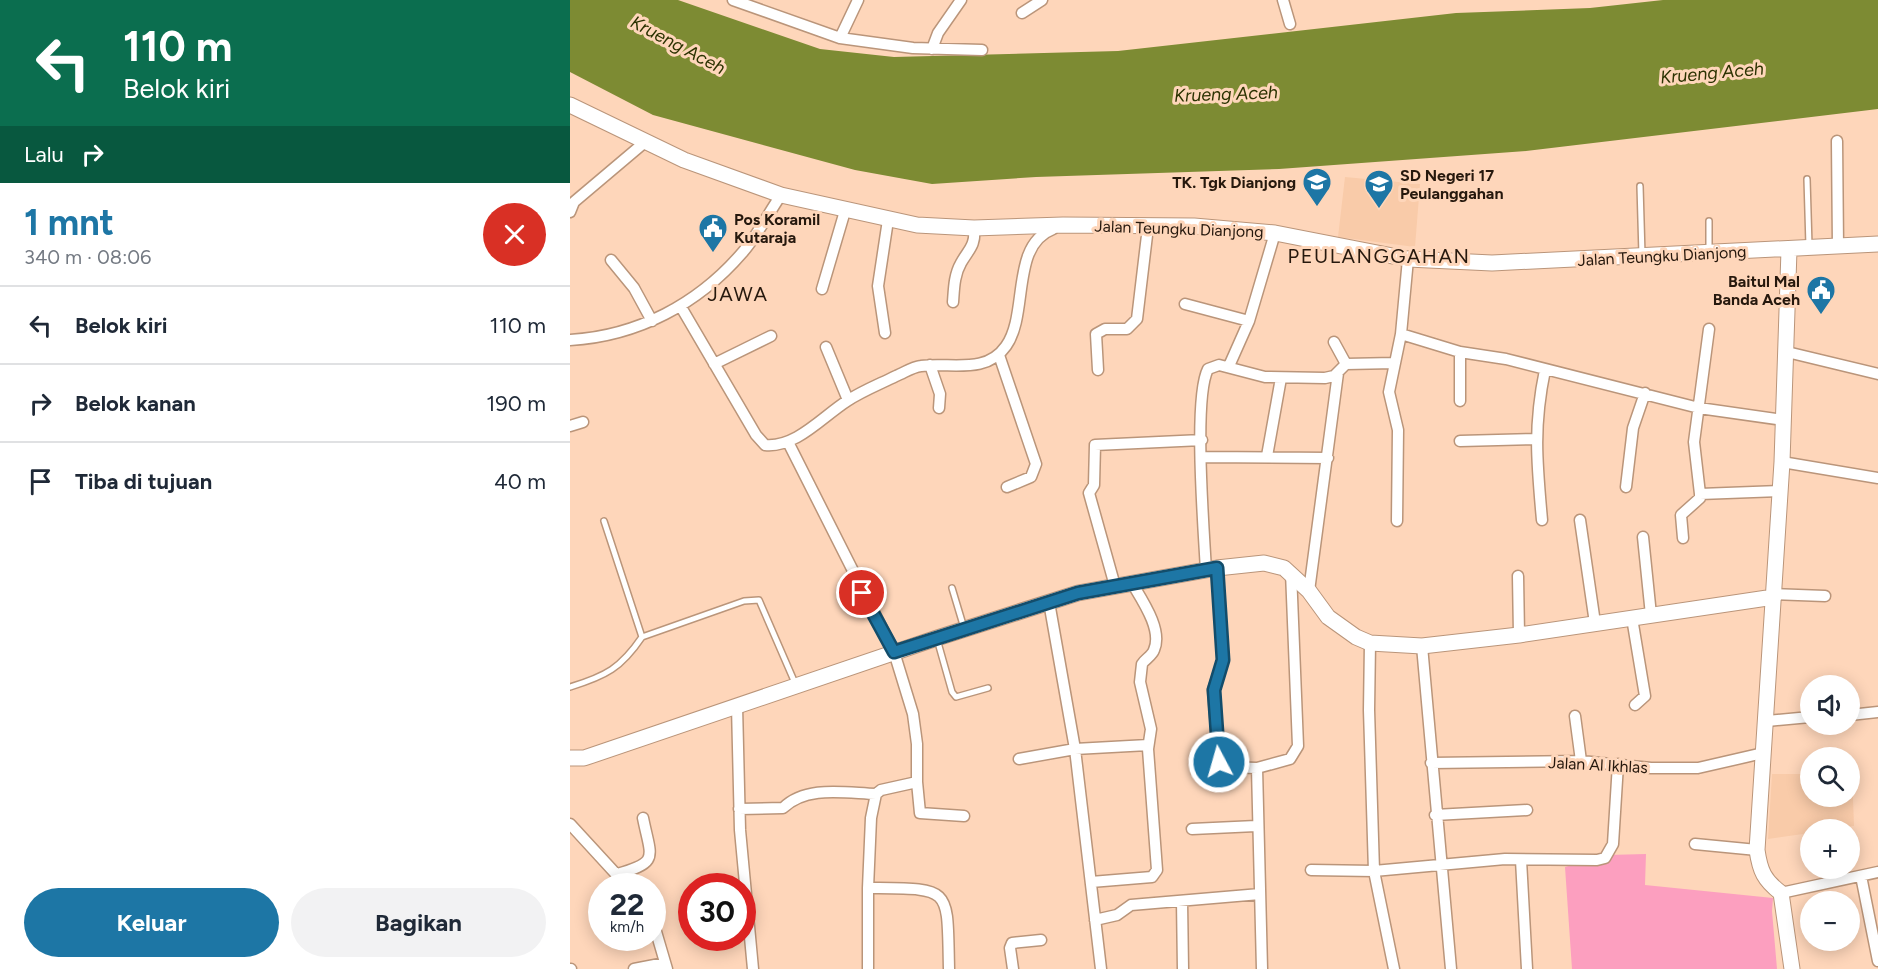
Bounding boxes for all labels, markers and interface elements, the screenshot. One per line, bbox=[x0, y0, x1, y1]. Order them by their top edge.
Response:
water label: Krueng Aceh bbox=[627, 11, 729, 79]
text: 110 m bbox=[123, 21, 232, 72]
icon: left bbox=[24, 24, 102, 102]
water label: Krueng Aceh bbox=[1659, 58, 1765, 88]
text: Belok kiri bbox=[123, 72, 230, 105]
water label: Krueng Aceh bbox=[1174, 81, 1278, 107]
icon: right bbox=[76, 138, 109, 171]
text: Lalu bbox=[24, 141, 64, 168]
school or university icon: TK. Tgk Dianjong bbox=[1301, 166, 1333, 208]
place label: SD Negeri 17 Peulanggahan bbox=[1400, 166, 1504, 203]
school or university icon: SD Negeri 17 Peulanggahan bbox=[1363, 168, 1395, 210]
place label: TK. Tgk Dianjong bbox=[1172, 173, 1296, 192]
text: 1 mnt bbox=[24, 201, 114, 244]
button: close bbox=[483, 203, 546, 266]
place label: Pos Koramil Kutaraja bbox=[734, 210, 820, 247]
public building icon: Pos Koramil Kutaraja bbox=[697, 212, 729, 254]
street label: Jalan Teungku Dianjong bbox=[1094, 217, 1264, 241]
street label: Jalan Teungku Dianjong bbox=[1577, 242, 1747, 270]
district label: PEULANGGAHAN bbox=[1288, 244, 1470, 268]
text: 340 m · 08:06 bbox=[24, 245, 151, 269]
place label: Baitul Mal Banda Aceh bbox=[1713, 272, 1800, 309]
public building icon: Baitul Mal Banda Aceh bbox=[1805, 274, 1837, 316]
district label: JAWA bbox=[707, 282, 769, 306]
icon: left bbox=[24, 309, 57, 342]
text: Belok kiri bbox=[75, 312, 168, 339]
text: 110 m bbox=[490, 312, 546, 339]
icon: right bbox=[24, 387, 57, 420]
text: Belok kanan bbox=[75, 390, 196, 417]
text: 190 m bbox=[486, 390, 546, 417]
icon: arrive bbox=[24, 465, 57, 498]
text: Tiba di tujuan bbox=[75, 468, 212, 495]
text: 40 m bbox=[494, 468, 546, 495]
pin bbox=[836, 567, 887, 618]
icon: arrive bbox=[845, 576, 878, 609]
map controls bbox=[1800, 675, 1860, 951]
button: sound bbox=[1800, 675, 1860, 735]
position arrow bbox=[1187, 730, 1251, 794]
button: search bbox=[1800, 747, 1860, 807]
street label: Jalan Al Ikhlas bbox=[1548, 753, 1648, 777]
button: + bbox=[1800, 819, 1860, 879]
speed limit sign: 30 bbox=[678, 873, 756, 951]
text: 22 bbox=[610, 886, 644, 923]
button: Keluar bbox=[24, 888, 279, 957]
button: Bagikan bbox=[291, 888, 546, 957]
button: − bbox=[1800, 891, 1860, 951]
text: km/h bbox=[610, 918, 644, 936]

